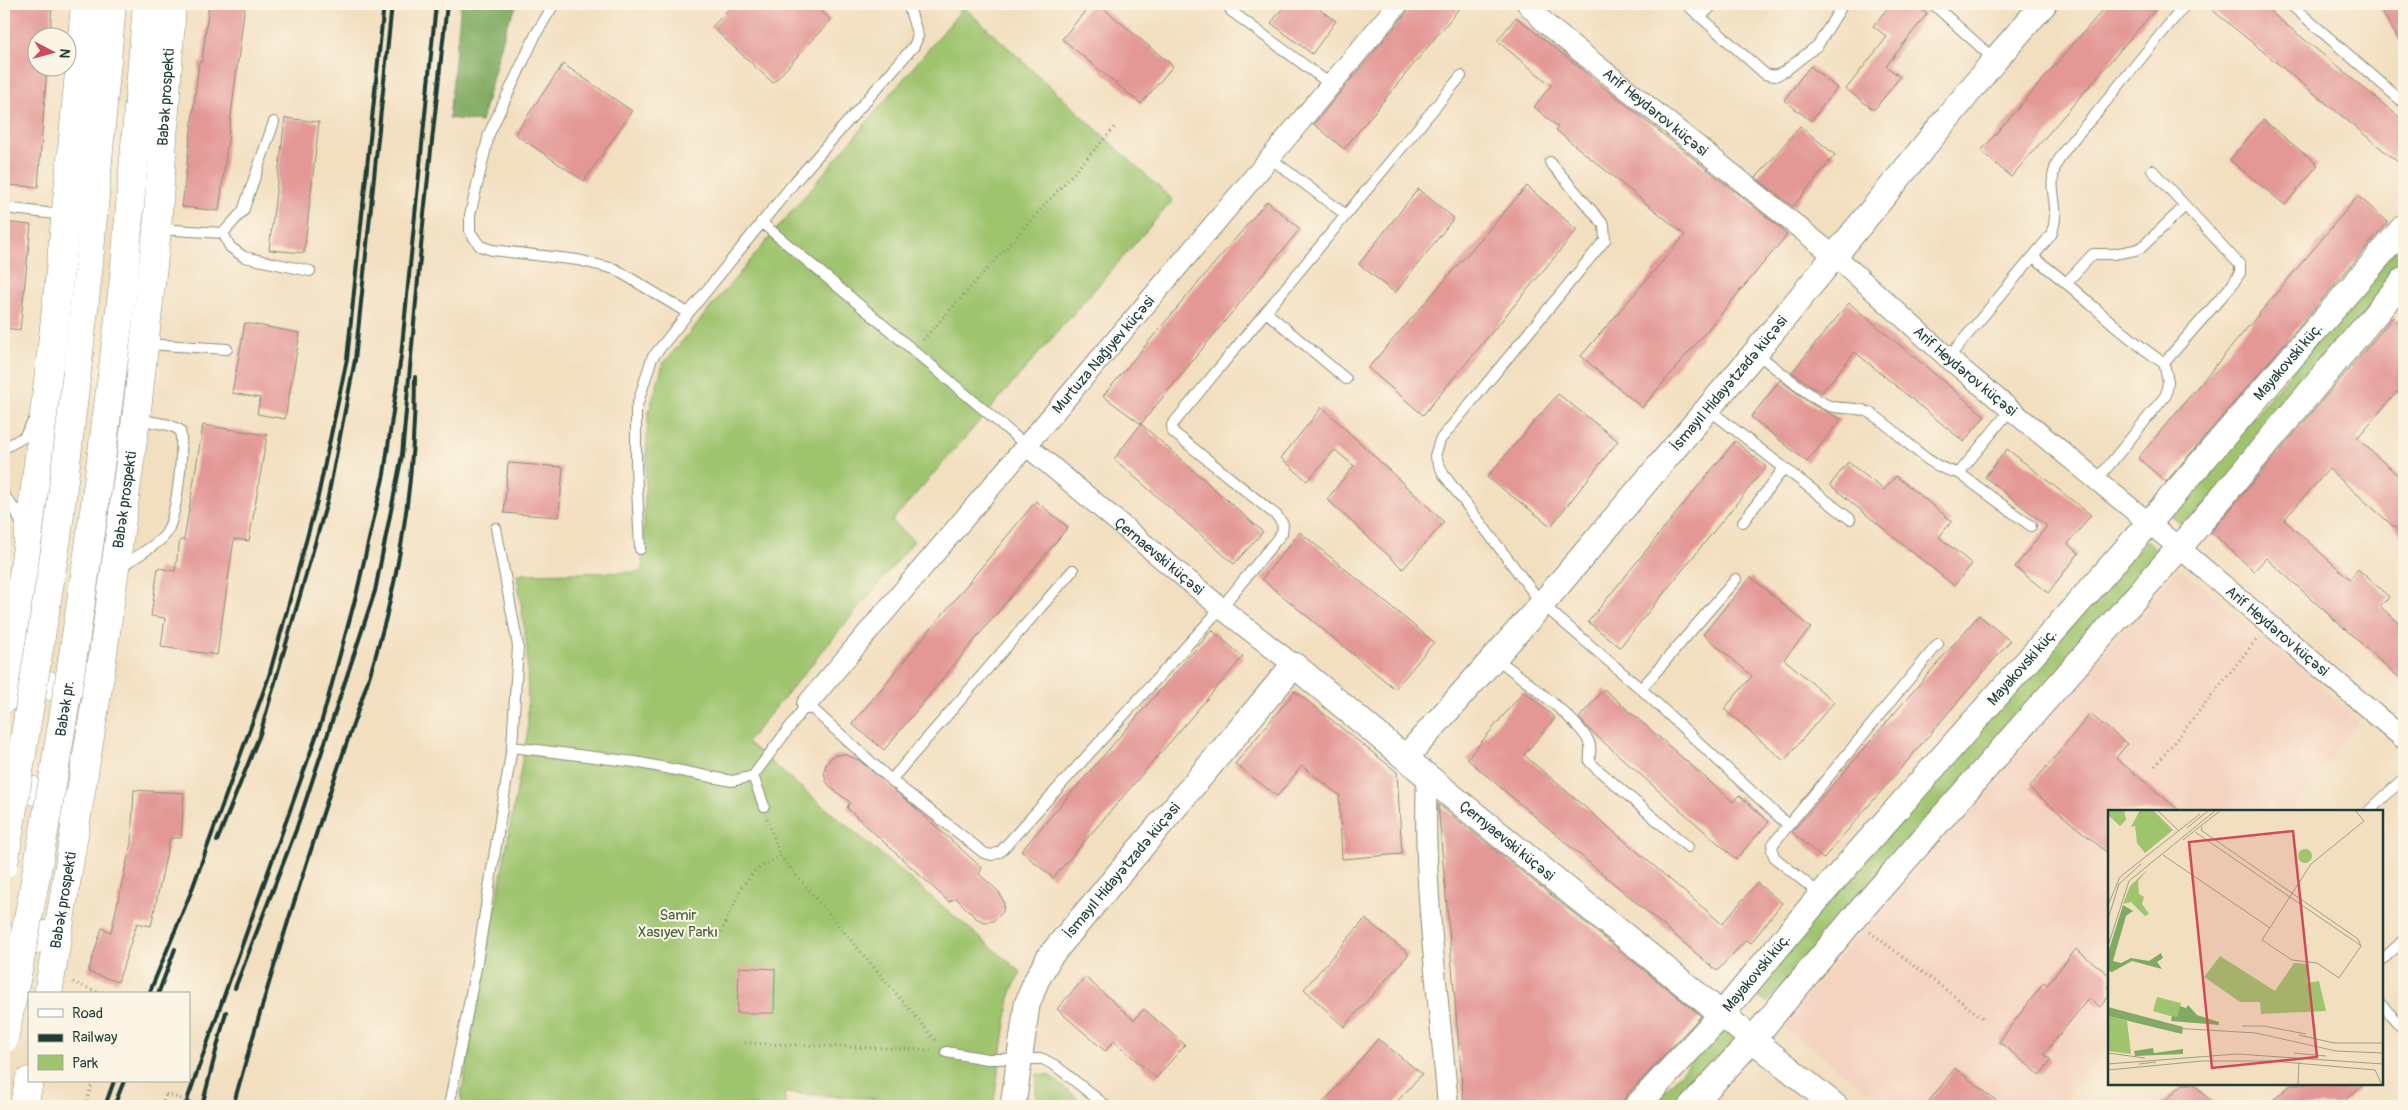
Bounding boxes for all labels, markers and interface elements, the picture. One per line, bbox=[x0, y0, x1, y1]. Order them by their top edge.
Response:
north arrow bbox=[28, 28, 78, 78]
street label: Babək prospekti bbox=[153, 47, 179, 147]
text: N bbox=[55, 48, 73, 59]
street label: Arif Heydərov küçəsi bbox=[1599, 64, 1712, 160]
street label: Murtuza Nağıyev küçəsi bbox=[1048, 292, 1159, 417]
street label: İsmayıl Hidayətzadə küçəsi bbox=[1667, 311, 1792, 455]
street label: Mayakovski küç. bbox=[2249, 319, 2327, 404]
street label: Arif Heydərov küçəsi bbox=[1910, 322, 2021, 420]
street label: Babək prospekti bbox=[108, 450, 141, 550]
street label: Çernaevski küçəsi bbox=[1110, 513, 1208, 599]
street label: Arif Heydərov küçəsi bbox=[2222, 582, 2333, 680]
street label: Mayakovski küç. bbox=[1983, 625, 2061, 709]
street label: Babək pr. bbox=[51, 679, 79, 738]
street label: Çernyaevski küçəsi bbox=[1455, 796, 1559, 885]
street label: İsmayıl Hidayətzadə küçəsi bbox=[1060, 798, 1184, 942]
inset map bbox=[2108, 810, 2383, 1085]
street label: Babək prospekti bbox=[46, 850, 81, 950]
park label: Samir Xasıyev Parkı bbox=[638, 906, 718, 942]
street label: Mayakovski küç. bbox=[1718, 930, 1795, 1016]
legend bbox=[28, 992, 190, 1082]
text: Road bbox=[72, 1004, 103, 1023]
text: Railway bbox=[72, 1028, 118, 1047]
text: Park bbox=[72, 1054, 99, 1073]

